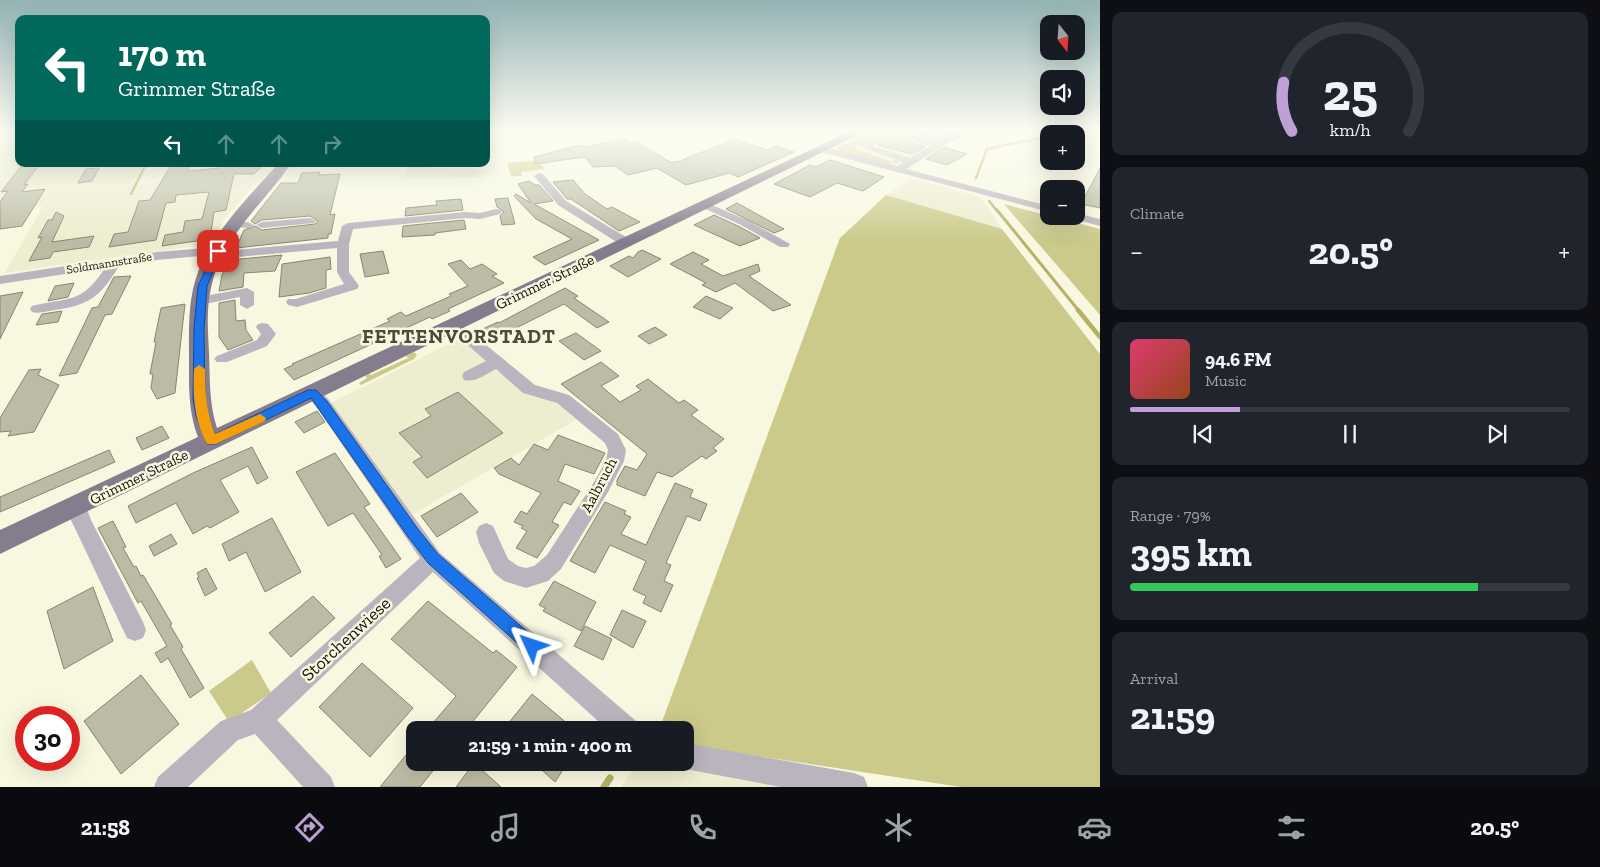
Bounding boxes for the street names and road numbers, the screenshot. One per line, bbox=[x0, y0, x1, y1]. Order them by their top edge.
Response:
street label: Soldmannstraße bbox=[65, 249, 153, 277]
street label: Grimmer Straße bbox=[493, 250, 597, 314]
street label: Grimmer Straße bbox=[87, 445, 191, 509]
street label: Aalbruch bbox=[577, 454, 621, 515]
street label: Storchenwiese bbox=[297, 592, 395, 686]

